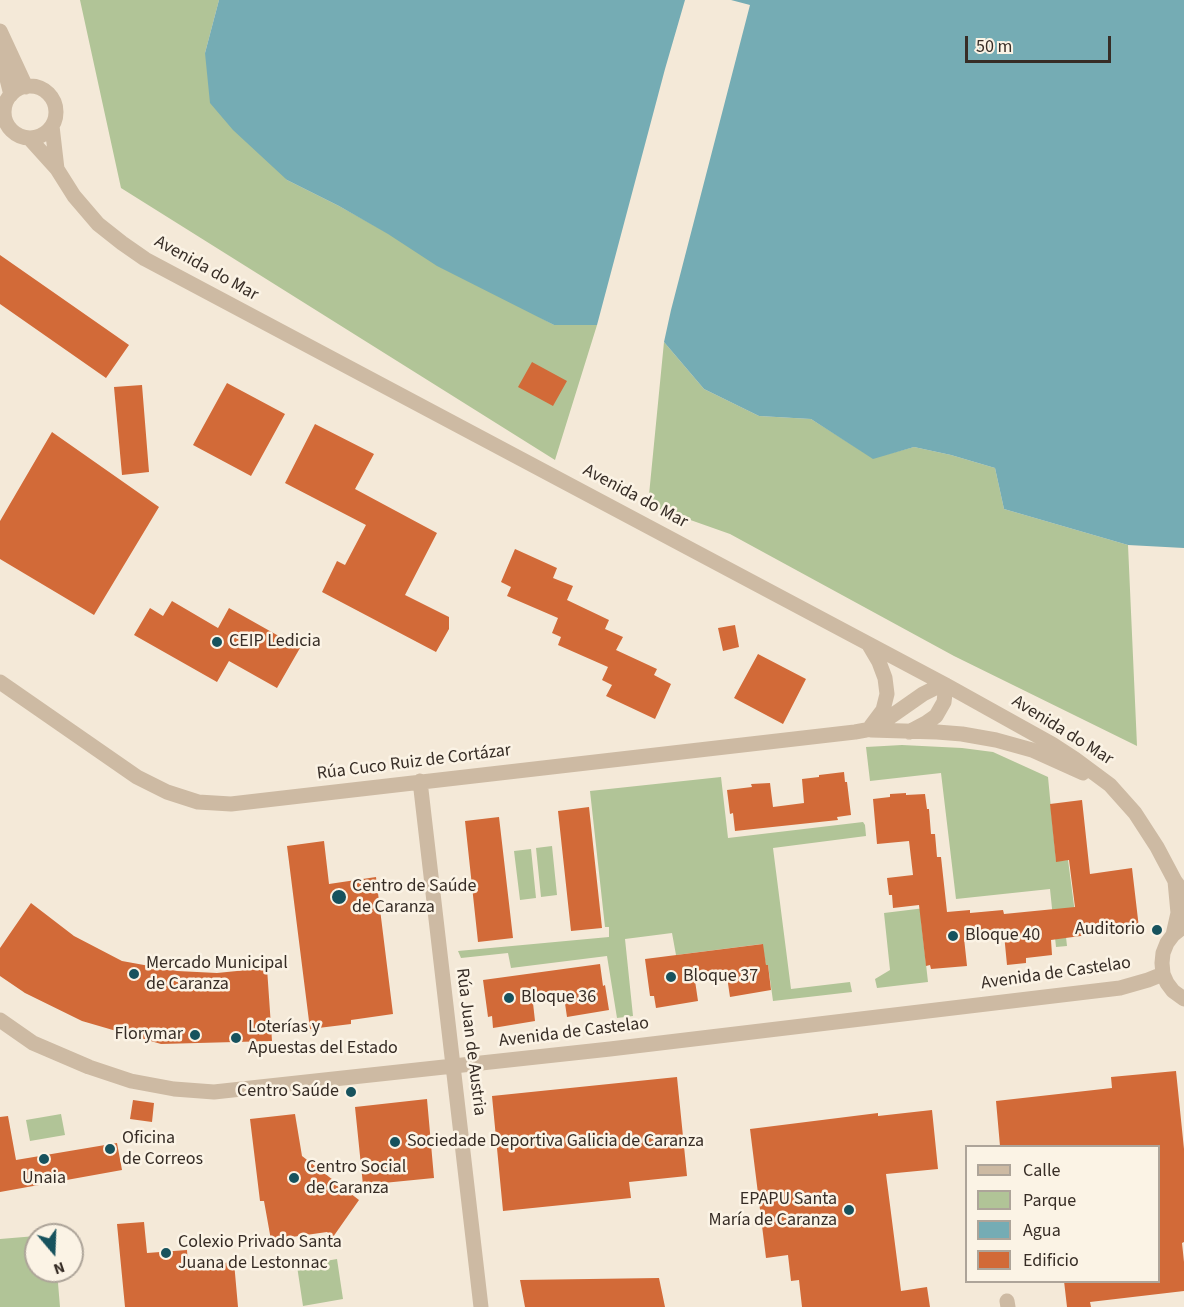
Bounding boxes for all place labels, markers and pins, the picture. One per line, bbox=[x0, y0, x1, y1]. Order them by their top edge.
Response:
place label: CEIP Ledicia bbox=[229, 631, 321, 653]
marker: CEIP Ledicia bbox=[210, 635, 224, 649]
place label: Centro de Saúde de Caranza bbox=[352, 876, 476, 918]
marker: Centro de Saúde de Caranza bbox=[330, 888, 348, 906]
place label: Auditorio bbox=[1075, 919, 1145, 941]
marker: Auditorio bbox=[1150, 923, 1164, 937]
place label: Bloque 40 bbox=[965, 925, 1040, 947]
marker: Bloque 40 bbox=[946, 929, 960, 943]
place label: Mercado Municipal de Caranza bbox=[146, 953, 288, 996]
place label: Bloque 37 bbox=[683, 966, 758, 988]
marker: Mercado Municipal de Caranza bbox=[127, 967, 141, 981]
marker: Bloque 37 bbox=[664, 970, 678, 984]
place label: Bloque 36 bbox=[521, 987, 596, 1009]
marker: Bloque 36 bbox=[502, 991, 516, 1005]
place label: Loterías y Apuestas del Estado bbox=[248, 1017, 398, 1060]
place label: Florymar bbox=[114, 1024, 183, 1046]
marker: Florymar bbox=[188, 1028, 202, 1042]
marker: Loterías y Apuestas del Estado bbox=[229, 1031, 243, 1045]
place label: Centro Saúde bbox=[237, 1081, 339, 1103]
marker: Centro Saúde bbox=[344, 1085, 358, 1099]
place label: Oficina de Correos bbox=[122, 1128, 203, 1170]
place label: Sociedade Deportiva Galicia de Caranza bbox=[407, 1131, 704, 1153]
marker: Sociedade Deportiva Galicia de Caranza bbox=[388, 1135, 402, 1149]
marker: Oficina de Correos bbox=[103, 1142, 117, 1156]
marker: Unaia bbox=[37, 1152, 51, 1166]
place label: Centro Social de Caranza bbox=[306, 1157, 406, 1200]
place label: Unaia bbox=[22, 1168, 66, 1190]
marker: Centro Social de Caranza bbox=[287, 1171, 301, 1185]
place label: EPAPU Santa María de Caranza bbox=[709, 1189, 837, 1232]
marker: EPAPU Santa María de Caranza bbox=[842, 1203, 856, 1217]
place label: Colexio Privado Santa Juana de Lestonnac bbox=[178, 1232, 342, 1274]
marker: Colexio Privado Santa Juana de Lestonnac bbox=[159, 1246, 173, 1260]

